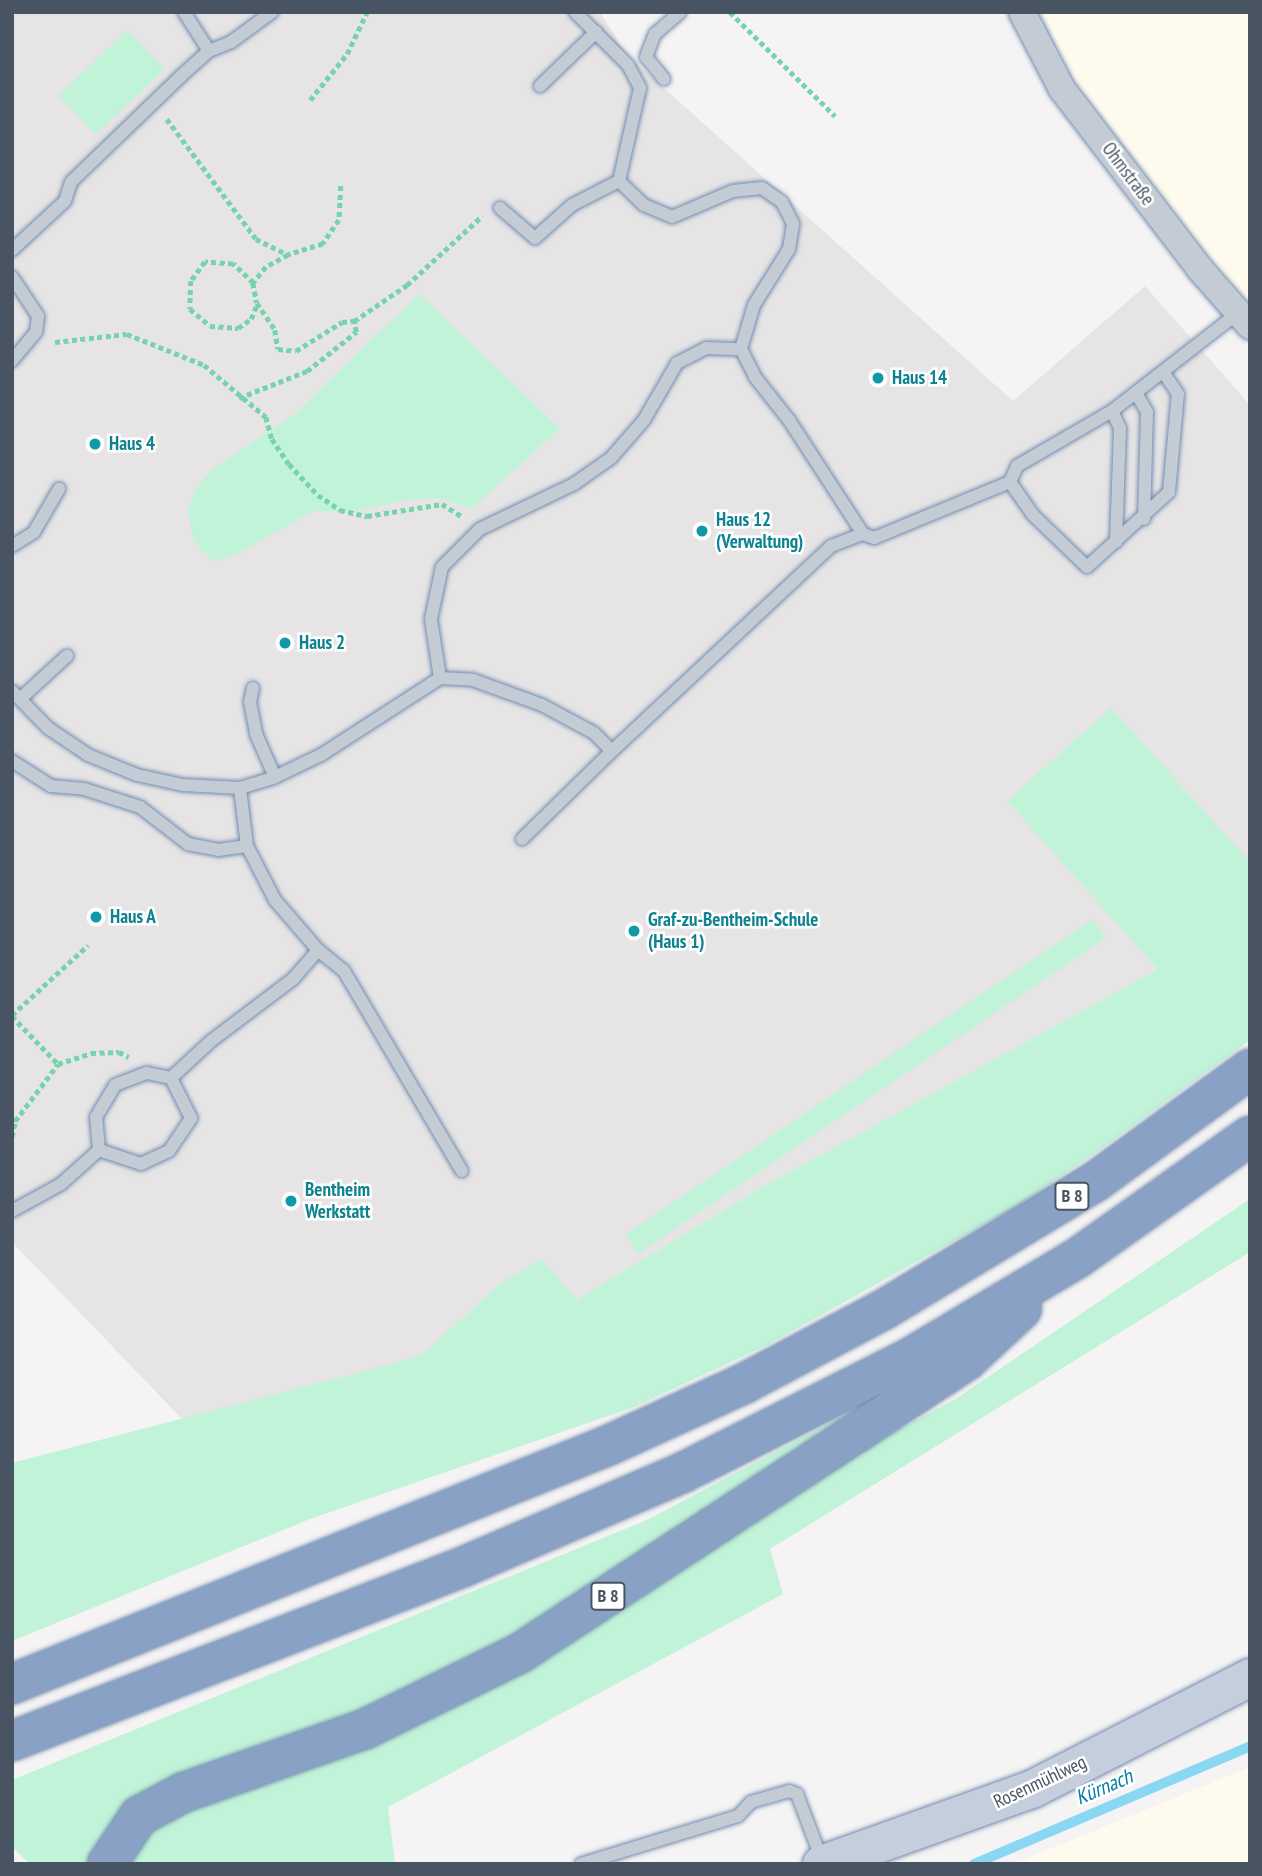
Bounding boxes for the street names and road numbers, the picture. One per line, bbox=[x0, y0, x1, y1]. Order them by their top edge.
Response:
street label: Ohmstraße bbox=[1097, 138, 1159, 210]
road number: B 8 bbox=[1053, 1182, 1091, 1210]
road number: B 8 bbox=[589, 1582, 627, 1610]
street label: Rosenmühlweg bbox=[990, 1751, 1090, 1813]

